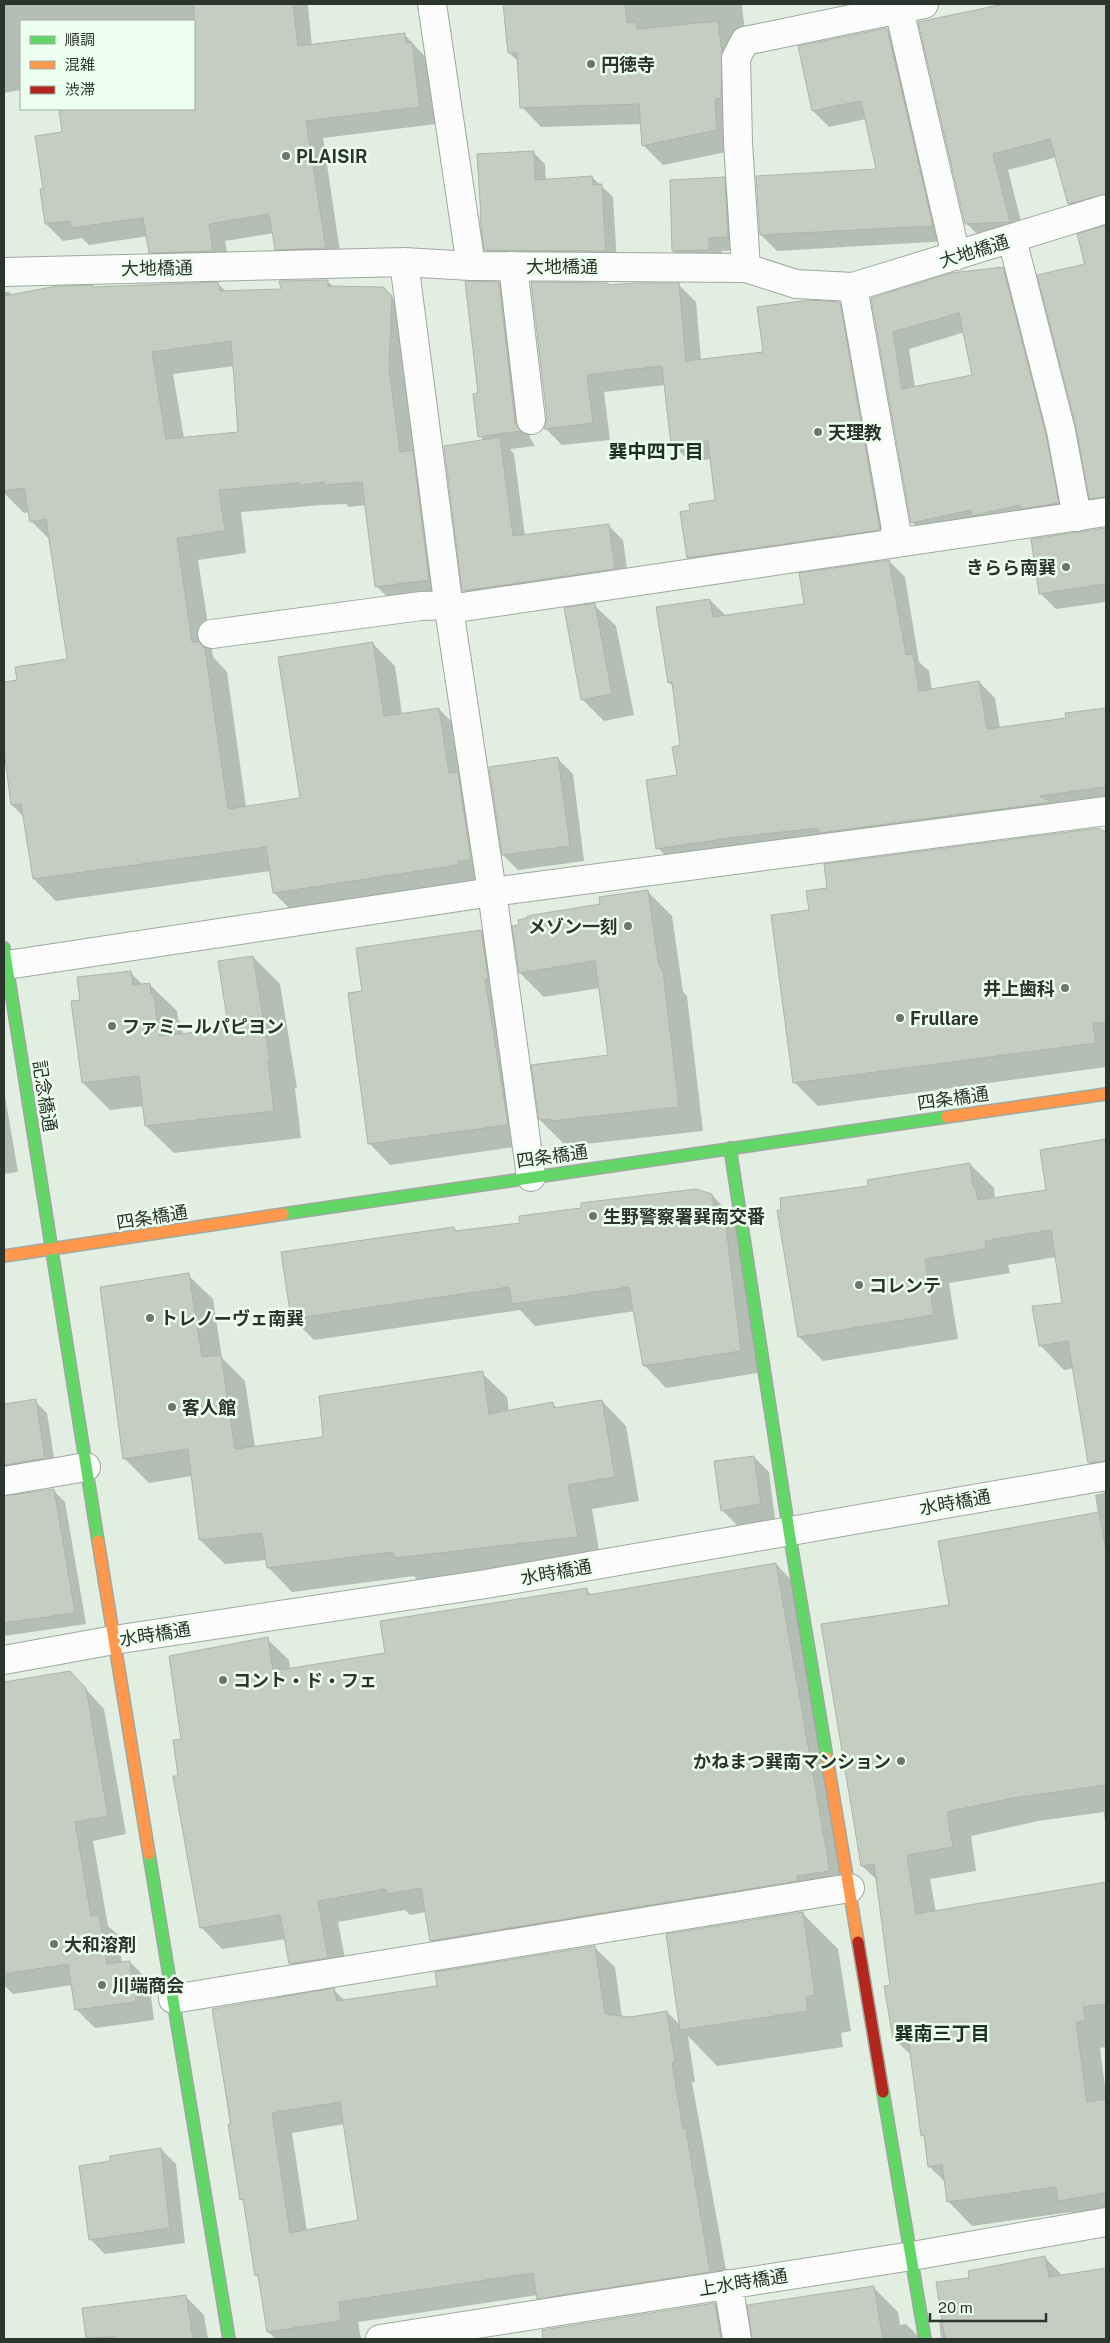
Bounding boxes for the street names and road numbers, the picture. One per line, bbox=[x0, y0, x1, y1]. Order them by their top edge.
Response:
street label: 大地橋通 bbox=[937, 230, 1011, 272]
street label: 大地橋通 bbox=[526, 256, 598, 277]
street label: 大地橋通 bbox=[121, 257, 193, 279]
street label: 記念橋通 bbox=[29, 1059, 61, 1133]
street label: 四条橋通 bbox=[916, 1083, 990, 1113]
street label: 四条橋通 bbox=[515, 1141, 589, 1171]
street label: 四条橋通 bbox=[115, 1201, 189, 1233]
street label: 水時橋通 bbox=[918, 1485, 992, 1519]
street label: 水時橋通 bbox=[519, 1555, 593, 1589]
street label: 水時橋通 bbox=[118, 1618, 192, 1650]
street label: 上水時橋通 bbox=[697, 2265, 789, 2299]

